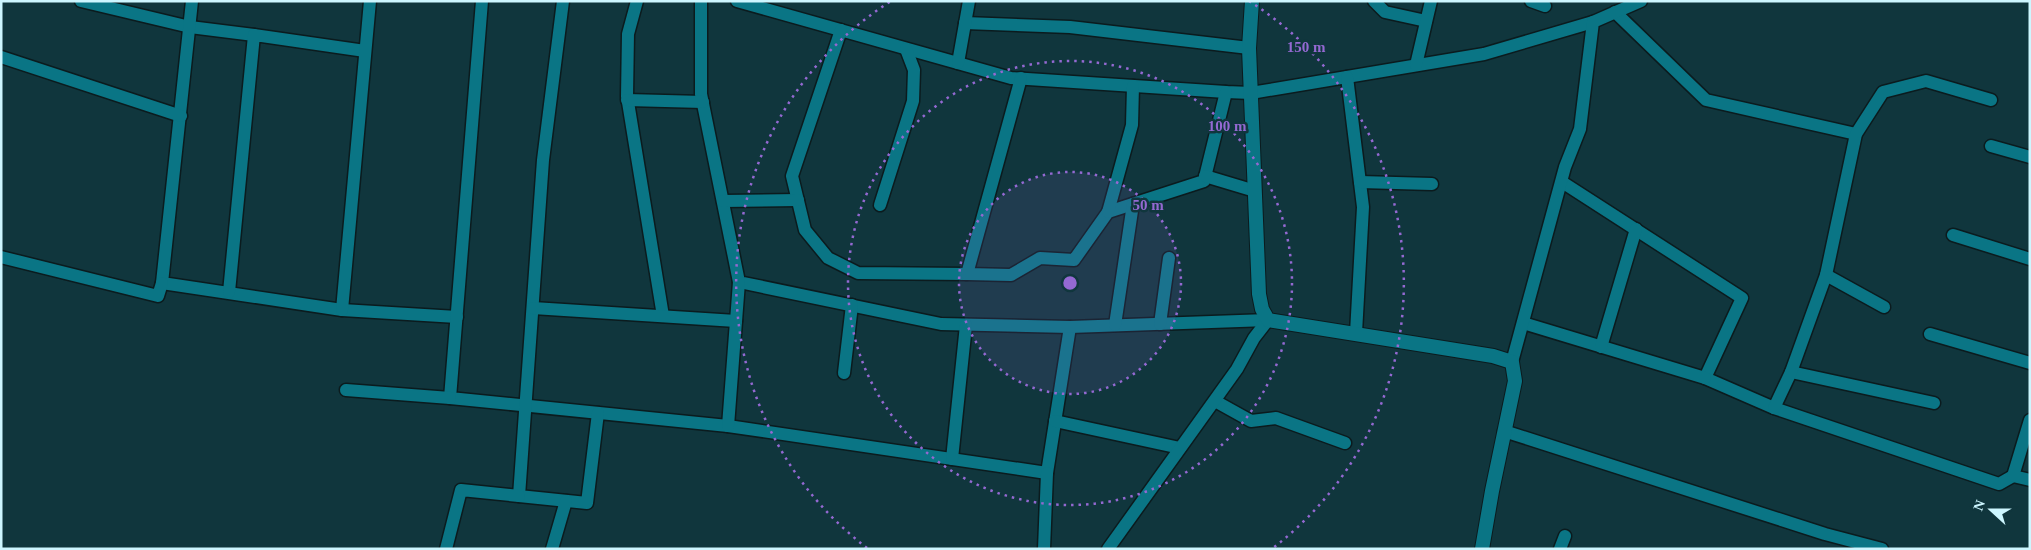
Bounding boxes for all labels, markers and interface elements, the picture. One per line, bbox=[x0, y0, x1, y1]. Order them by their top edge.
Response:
text: 150 m bbox=[1287, 39, 1326, 55]
text: 100 m bbox=[1208, 118, 1247, 134]
text: 50 m bbox=[1132, 197, 1164, 213]
centre of rings bbox=[1061, 274, 1079, 292]
north arrow bbox=[1966, 485, 2016, 535]
text: N bbox=[1971, 498, 1988, 513]

